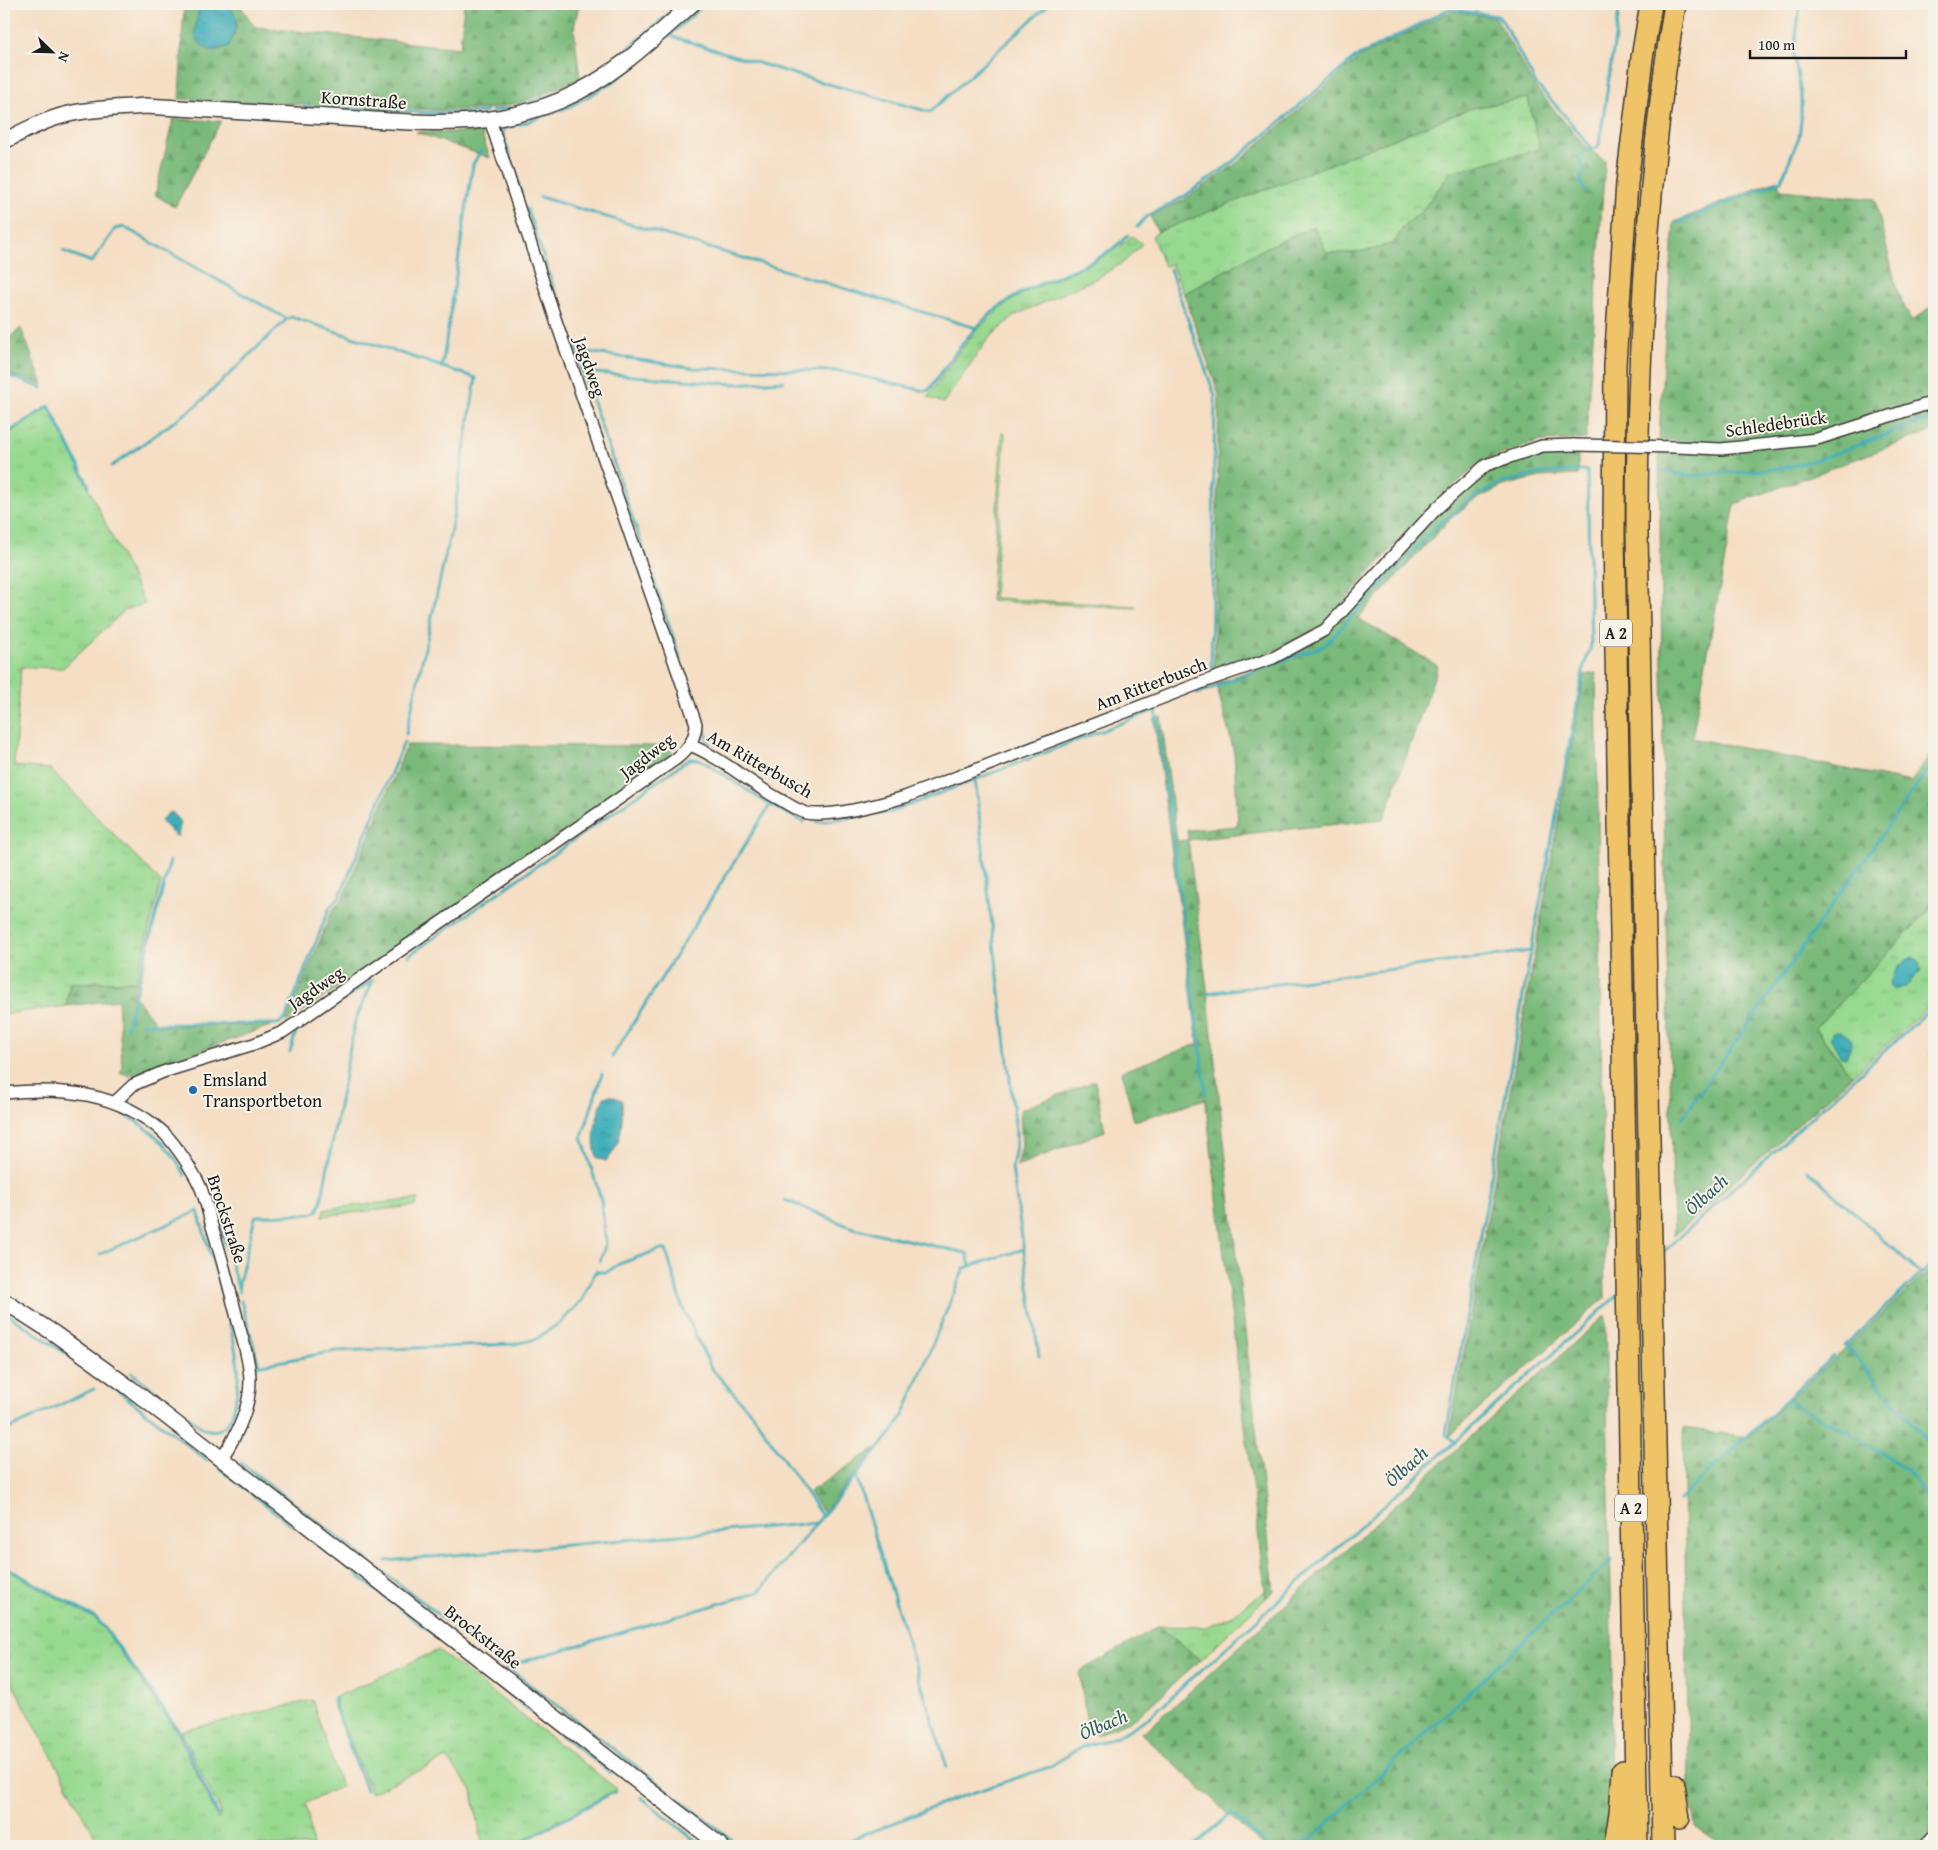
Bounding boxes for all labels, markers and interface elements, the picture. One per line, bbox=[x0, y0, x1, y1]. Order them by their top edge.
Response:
north arrow bbox=[28, 28, 78, 78]
scale bar bbox=[1750, 28, 1907, 60]
text: 100 m bbox=[1758, 34, 1796, 55]
text: N bbox=[53, 49, 75, 66]
street label: Kornstraße bbox=[320, 83, 408, 116]
street label: Jagdweg bbox=[567, 331, 613, 401]
street label: Schledebrück bbox=[1724, 403, 1829, 444]
road number: A 2 bbox=[1600, 620, 1632, 646]
street label: Am Ritterbusch bbox=[1091, 650, 1211, 717]
street label: Am Ritterbusch bbox=[703, 722, 818, 805]
street label: Jagdweg bbox=[612, 726, 680, 786]
street label: Jagdweg bbox=[281, 959, 349, 1017]
place label: Emsland Transportbeton bbox=[203, 1066, 322, 1114]
marker: Emsland Transportbeton bbox=[187, 1084, 199, 1096]
water label: Ölbach bbox=[1678, 1167, 1734, 1221]
street label: Brockstraße bbox=[200, 1171, 254, 1267]
water label: Ölbach bbox=[1378, 1439, 1434, 1493]
road number: A 2 bbox=[1615, 1495, 1647, 1522]
street label: Brockstraße bbox=[439, 1598, 528, 1675]
water label: Ölbach bbox=[1075, 1701, 1132, 1747]

